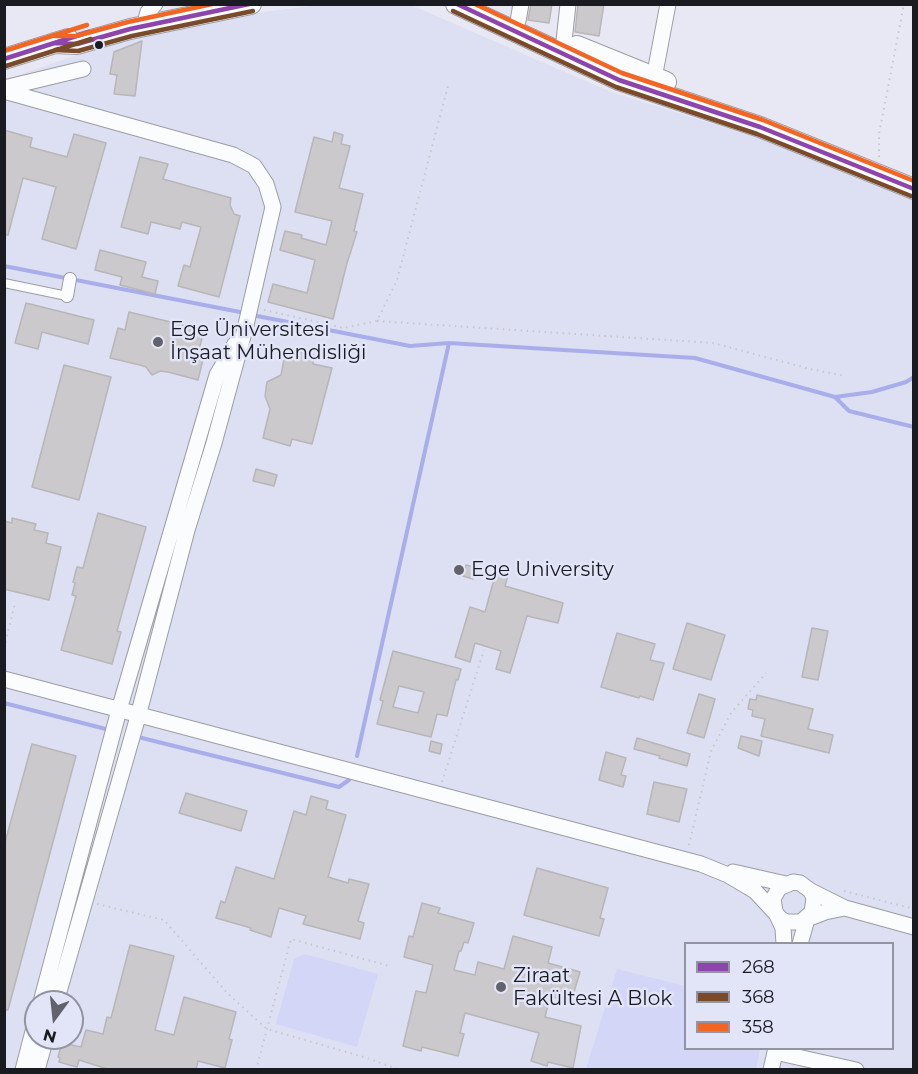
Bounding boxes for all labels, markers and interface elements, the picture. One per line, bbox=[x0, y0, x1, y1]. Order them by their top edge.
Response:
unlabelled marker bbox=[93, 39, 105, 51]
place label: Ege Üniversitesi İnşaat Mühendisliği bbox=[170, 318, 366, 365]
marker: Ege Üniversitesi İnşaat Mühendisliği bbox=[151, 335, 165, 349]
place label: Ege University bbox=[471, 558, 614, 582]
marker: Ege University bbox=[452, 563, 466, 577]
legend bbox=[684, 942, 894, 1050]
text: 268 bbox=[742, 956, 775, 978]
place label: Ziraat Fakültesi A Blok bbox=[513, 964, 672, 1011]
marker: Ziraat Fakültesi A Blok bbox=[494, 980, 508, 994]
text: 368 bbox=[742, 986, 775, 1008]
north arrow bbox=[24, 990, 84, 1050]
text: 358 bbox=[742, 1016, 774, 1038]
text: N bbox=[41, 1025, 58, 1047]

